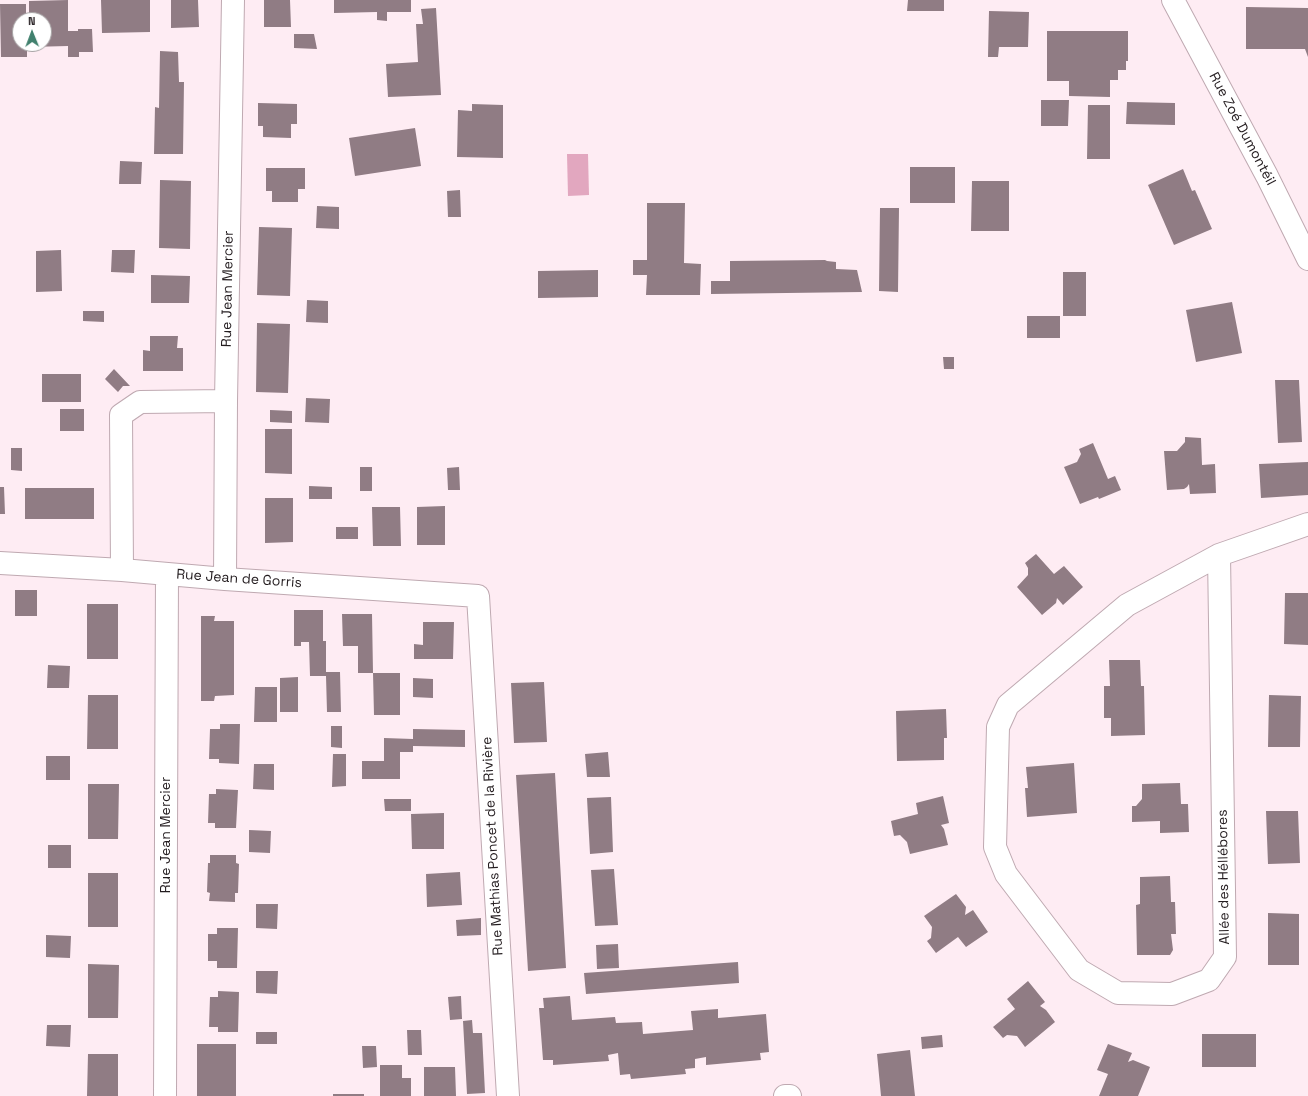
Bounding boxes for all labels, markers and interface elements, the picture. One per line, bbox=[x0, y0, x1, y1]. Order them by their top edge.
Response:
north arrow bbox=[12, 12, 52, 52]
text: N bbox=[28, 14, 36, 28]
street label: Rue Zoé Dumontéil bbox=[1205, 69, 1279, 189]
street label: Rue Jean Mercier bbox=[219, 231, 237, 347]
street label: Rue Jean de Gorris bbox=[176, 566, 302, 592]
street label: Rue Mathias Poncet de la Rivière bbox=[479, 736, 507, 956]
street label: Rue Jean Mercier bbox=[158, 777, 174, 893]
street label: Allée des Héllébores bbox=[1214, 809, 1234, 945]

